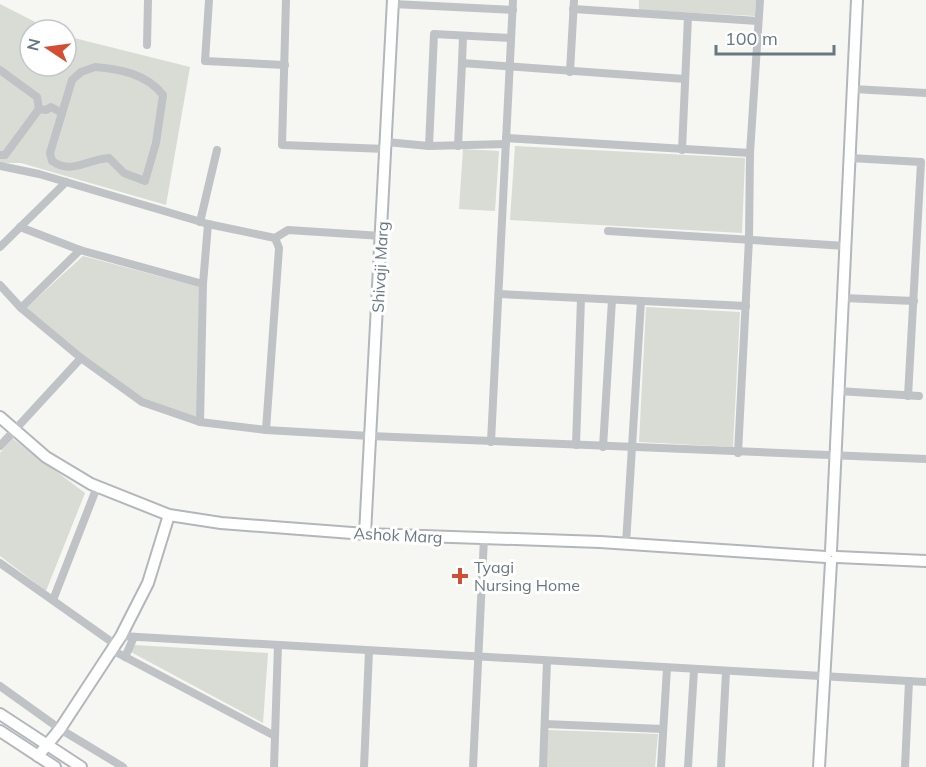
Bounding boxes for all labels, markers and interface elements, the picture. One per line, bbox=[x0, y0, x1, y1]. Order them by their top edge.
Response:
north arrow bbox=[18, 18, 78, 78]
scale bar bbox=[716, 18, 834, 56]
text: 100 m bbox=[725, 27, 778, 50]
text: N bbox=[22, 36, 44, 53]
street label: Shivaji Marg bbox=[368, 221, 392, 313]
street label: Ashok Marg bbox=[353, 523, 443, 547]
place label: Tyagi Nursing Home bbox=[474, 557, 580, 595]
marker: Tyagi Nursing Home bbox=[451, 567, 469, 585]

